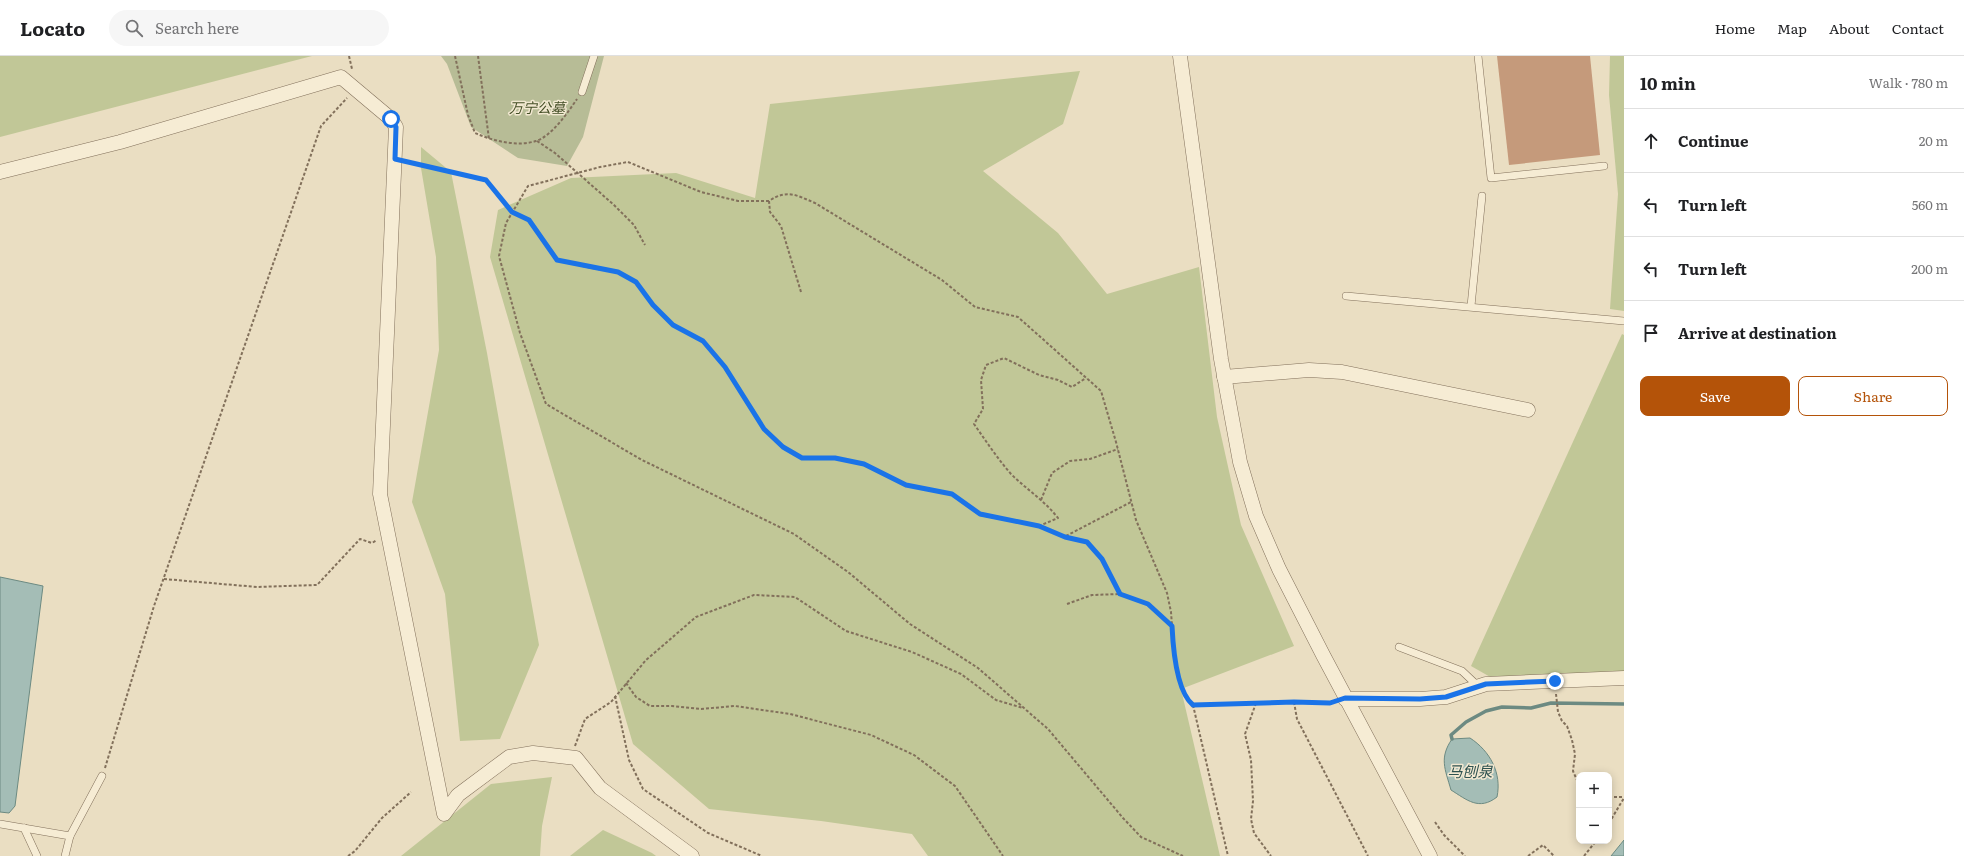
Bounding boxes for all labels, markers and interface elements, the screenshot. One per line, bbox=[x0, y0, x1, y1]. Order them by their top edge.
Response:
search box bbox=[109, 10, 389, 46]
text: Locato bbox=[20, 14, 85, 42]
text: Search here bbox=[155, 16, 239, 39]
icon: search bbox=[123, 17, 145, 39]
text: Home bbox=[1715, 18, 1755, 38]
text: Map bbox=[1777, 18, 1807, 38]
text: About bbox=[1829, 18, 1870, 38]
text: Contact bbox=[1892, 18, 1944, 38]
text: 10 min bbox=[1640, 70, 1696, 95]
text: Walk · 780 m bbox=[1869, 73, 1948, 92]
park label: 万宁公墓 bbox=[509, 97, 567, 117]
route start bbox=[382, 110, 400, 128]
text: Continue bbox=[1678, 129, 1748, 152]
icon: ahead bbox=[1640, 130, 1662, 152]
text: 20 m bbox=[1919, 131, 1948, 150]
text: Turn left bbox=[1678, 193, 1747, 216]
icon: left bbox=[1640, 194, 1662, 216]
text: 560 m bbox=[1912, 195, 1948, 214]
text: Turn left bbox=[1678, 257, 1747, 280]
icon: left bbox=[1640, 258, 1662, 280]
text: 200 m bbox=[1911, 259, 1948, 278]
text: Arrive at destination bbox=[1678, 321, 1837, 344]
icon: arrive bbox=[1640, 322, 1662, 344]
button: Save bbox=[1640, 376, 1790, 416]
button: Share bbox=[1798, 376, 1948, 416]
route end bbox=[1546, 672, 1564, 690]
water label: 马刨泉 bbox=[1447, 759, 1493, 782]
map controls bbox=[1576, 772, 1612, 844]
button: + bbox=[1576, 772, 1612, 808]
button: − bbox=[1576, 808, 1612, 844]

